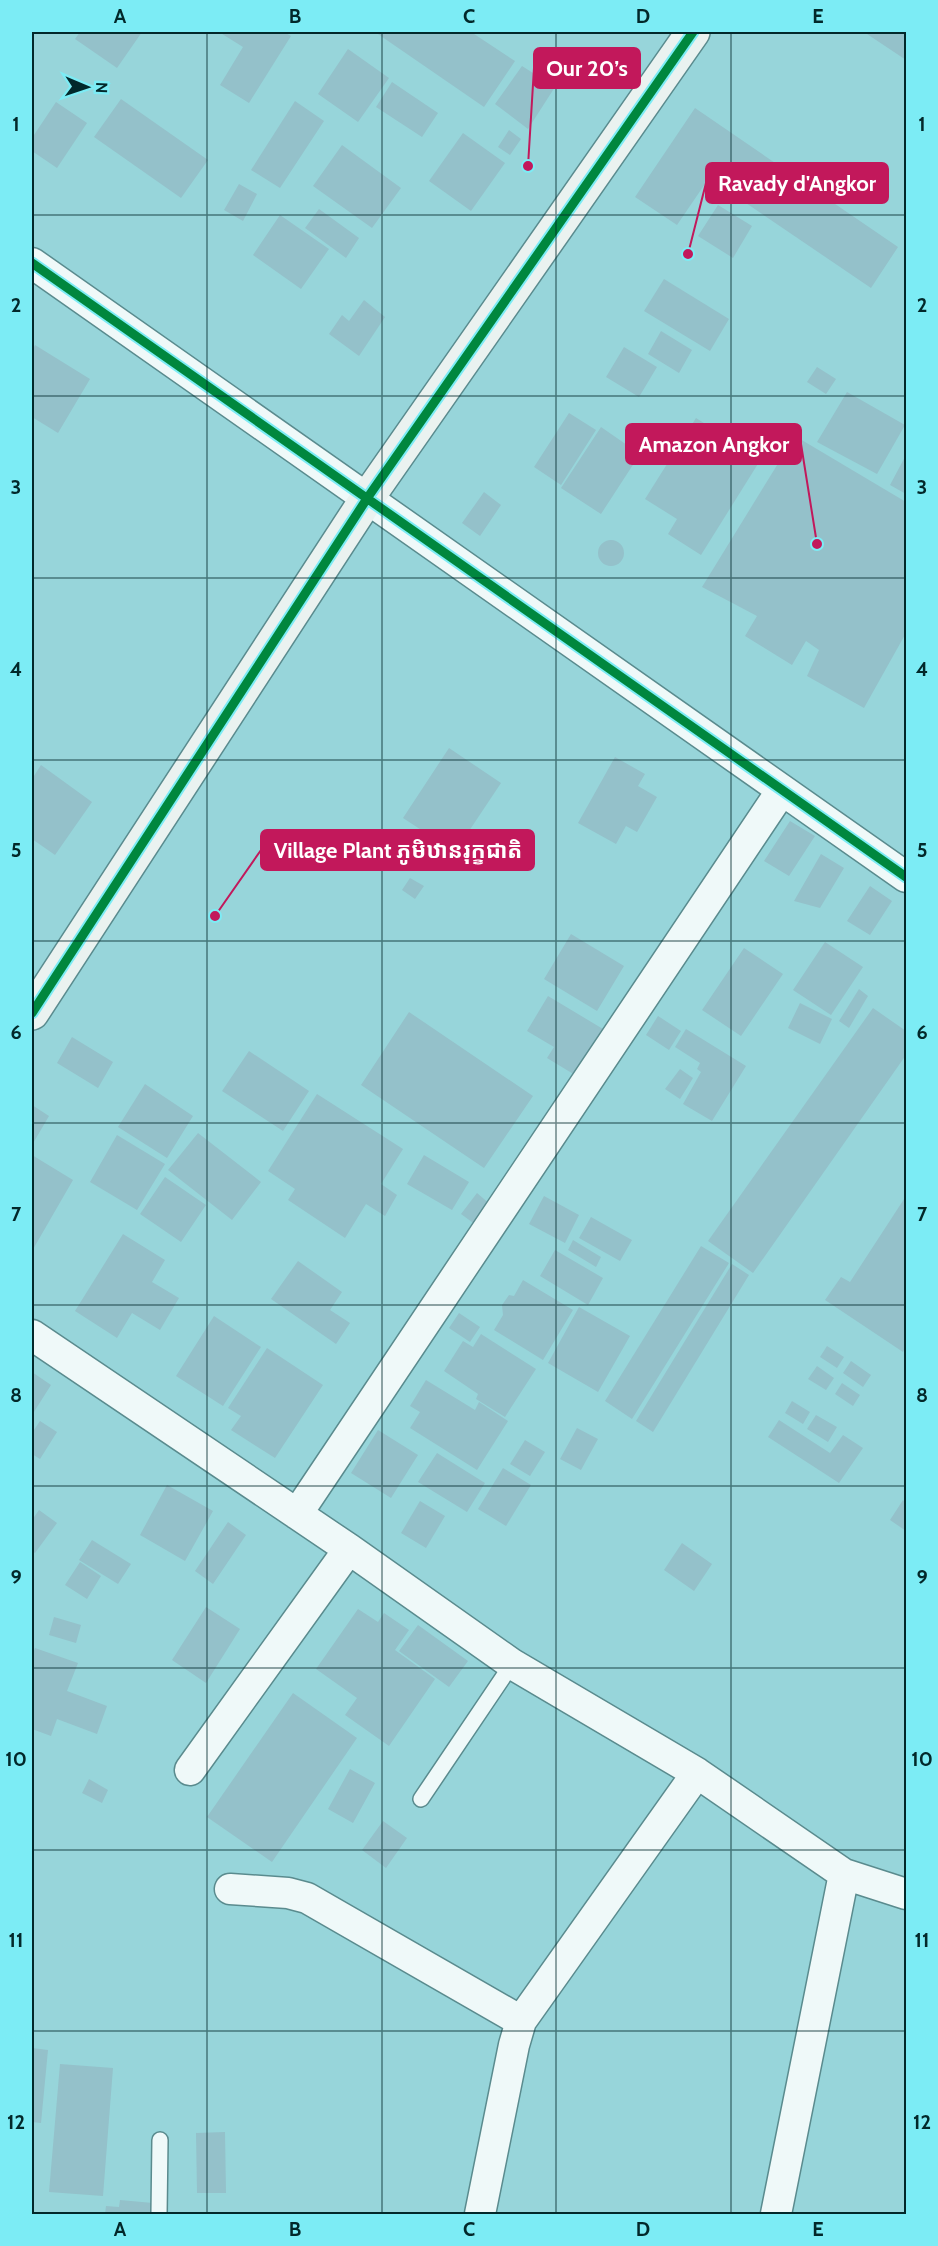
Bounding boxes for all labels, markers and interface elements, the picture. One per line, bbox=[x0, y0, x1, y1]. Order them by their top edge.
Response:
text: A bbox=[114, 4, 127, 28]
text: B bbox=[289, 4, 301, 28]
text: C bbox=[463, 4, 475, 28]
text: D bbox=[636, 4, 650, 28]
text: E bbox=[812, 4, 824, 28]
callout: Our 20’s bbox=[534, 48, 640, 88]
text: Our 20’s bbox=[546, 55, 628, 82]
north arrow bbox=[57, 57, 117, 117]
text: N bbox=[92, 82, 111, 93]
text: 1 bbox=[12, 112, 20, 136]
text: 1 bbox=[918, 112, 926, 136]
callout: Ravady d'Angkor bbox=[706, 163, 888, 203]
text: Ravady d'Angkor bbox=[718, 170, 877, 197]
text: 2 bbox=[11, 293, 21, 317]
text: 2 bbox=[917, 293, 927, 317]
callout: Amazon Angkor bbox=[626, 424, 801, 464]
text: Amazon Angkor bbox=[639, 431, 790, 458]
text: 3 bbox=[11, 475, 21, 499]
text: 3 bbox=[917, 475, 927, 499]
text: 4 bbox=[10, 657, 22, 681]
text: 4 bbox=[916, 657, 928, 681]
callout: Village Plant ភូមិឋានរុក្ខជាតិ bbox=[261, 830, 534, 870]
text: Village Plant ភូមិឋានរុក្ខជាតិ bbox=[274, 837, 522, 865]
text: 5 bbox=[11, 838, 21, 862]
text: 5 bbox=[917, 838, 927, 862]
text: 6 bbox=[10, 1020, 22, 1044]
text: 6 bbox=[916, 1020, 928, 1044]
text: 7 bbox=[11, 1202, 22, 1226]
text: 7 bbox=[917, 1202, 928, 1226]
text: 8 bbox=[10, 1383, 22, 1407]
text: 8 bbox=[916, 1383, 928, 1407]
text: 9 bbox=[10, 1565, 22, 1589]
text: 9 bbox=[916, 1565, 928, 1589]
text: 10 bbox=[5, 1747, 27, 1771]
text: 10 bbox=[911, 1747, 933, 1771]
text: 11 bbox=[9, 1928, 23, 1952]
text: 11 bbox=[915, 1928, 929, 1952]
text: 12 bbox=[7, 2110, 25, 2134]
text: 12 bbox=[913, 2110, 931, 2134]
text: A bbox=[114, 2217, 127, 2241]
text: B bbox=[289, 2217, 301, 2241]
text: C bbox=[463, 2217, 475, 2241]
text: D bbox=[636, 2217, 650, 2241]
text: E bbox=[812, 2217, 824, 2241]

